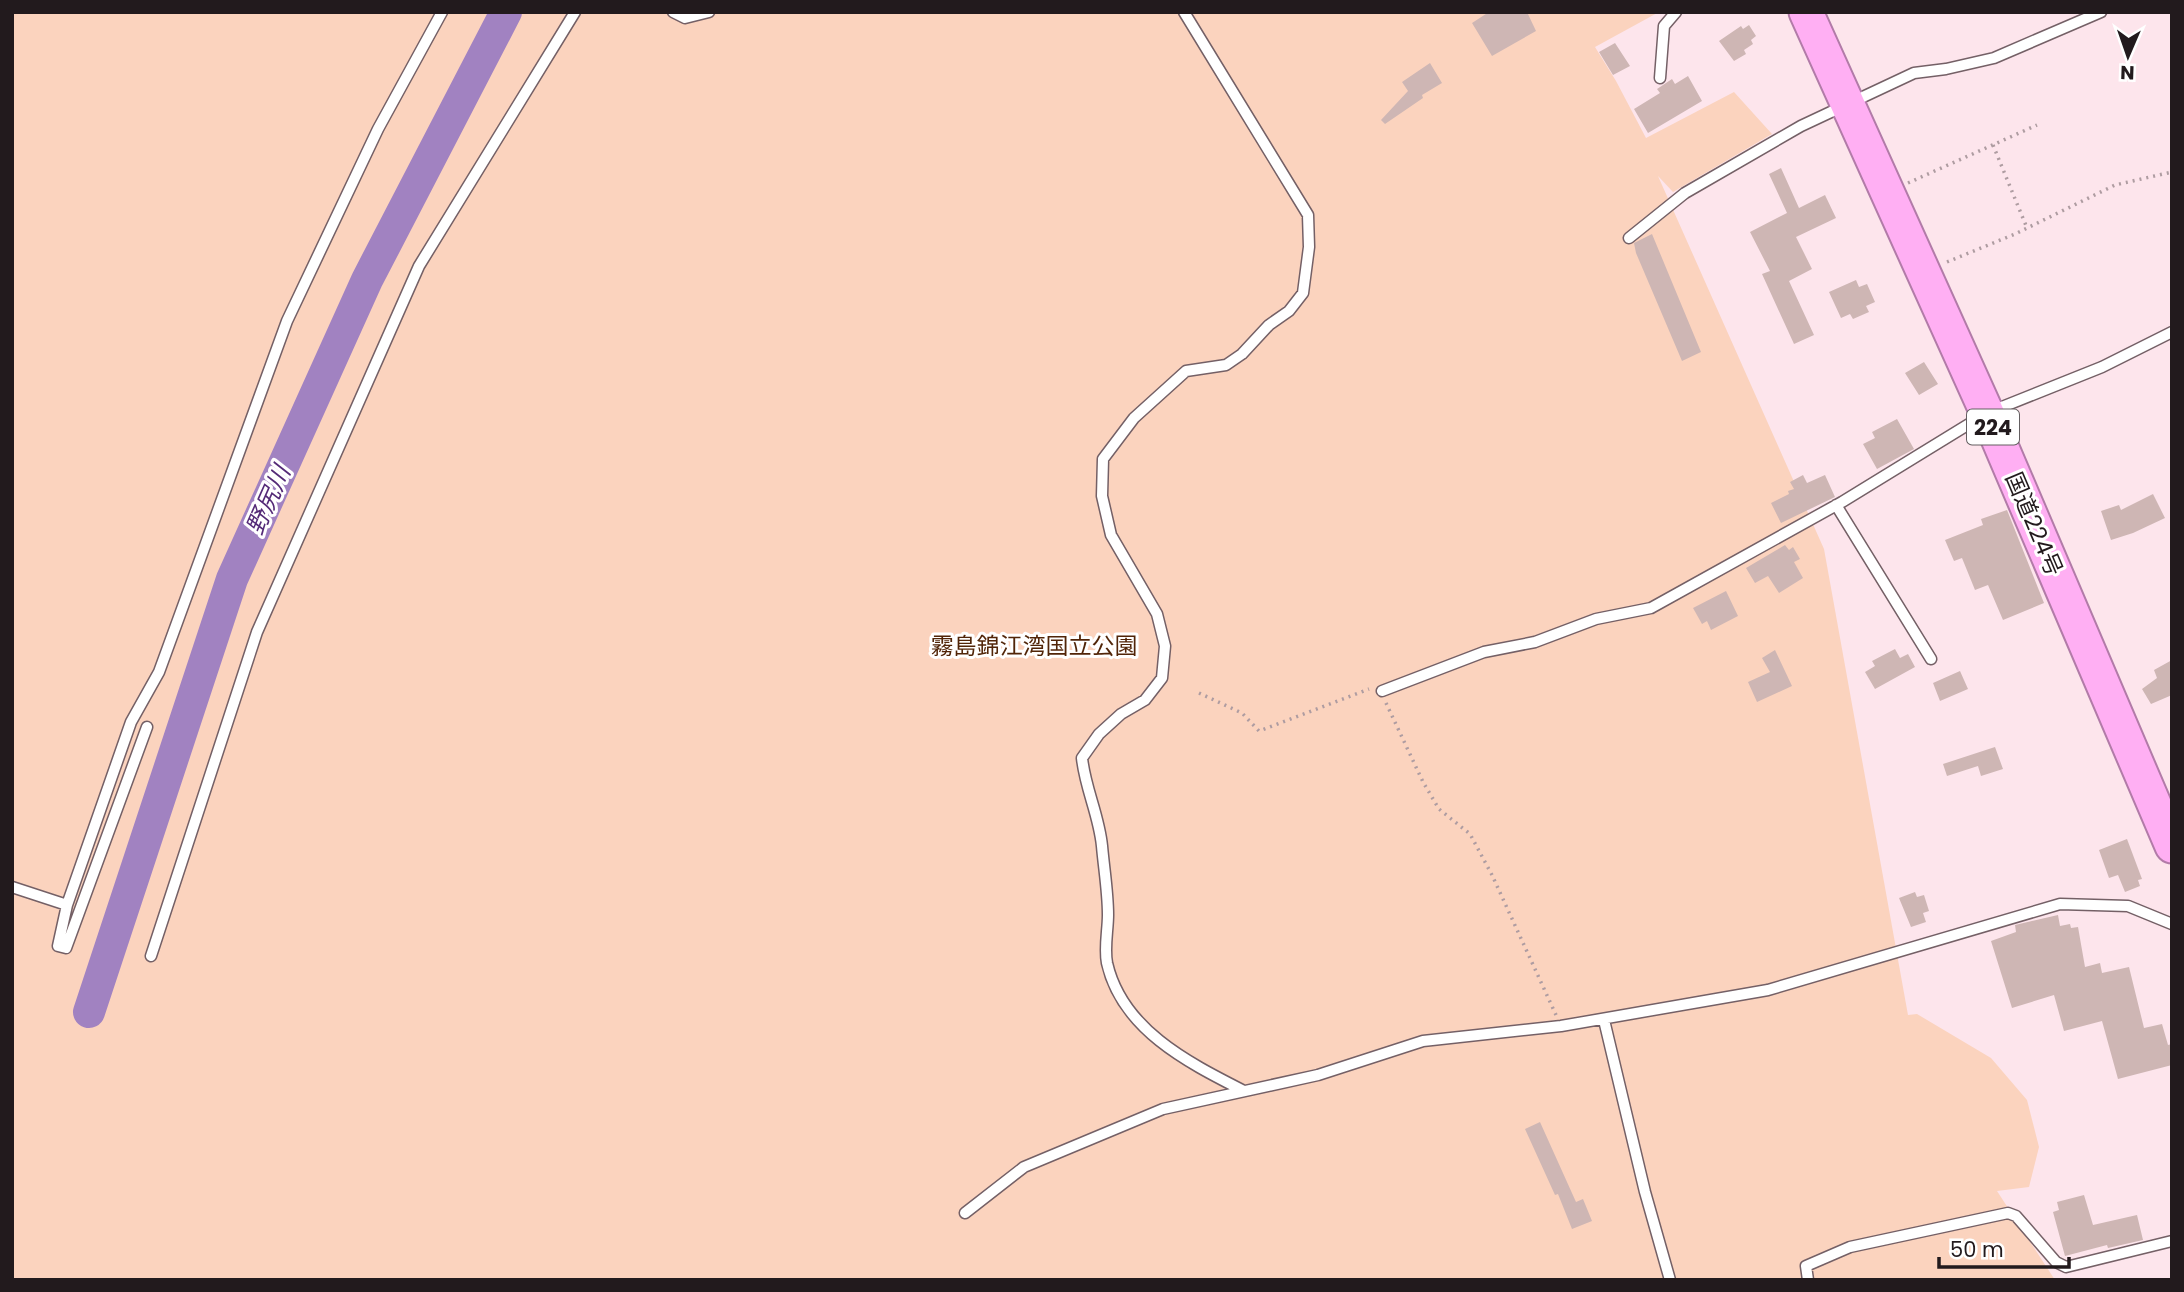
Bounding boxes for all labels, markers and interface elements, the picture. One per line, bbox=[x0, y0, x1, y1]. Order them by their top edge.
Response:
north arrow bbox=[2093, 21, 2163, 91]
text: N bbox=[2120, 59, 2135, 86]
road number: 224 bbox=[1967, 410, 2019, 444]
water label: 野尻川 bbox=[238, 458, 299, 540]
street label: 国道224号 bbox=[1998, 467, 2070, 581]
park label: 霧島錦江湾国立公園 bbox=[931, 630, 1138, 662]
scale bar bbox=[1939, 1226, 2068, 1270]
text: 50 m bbox=[1950, 1235, 2004, 1264]

